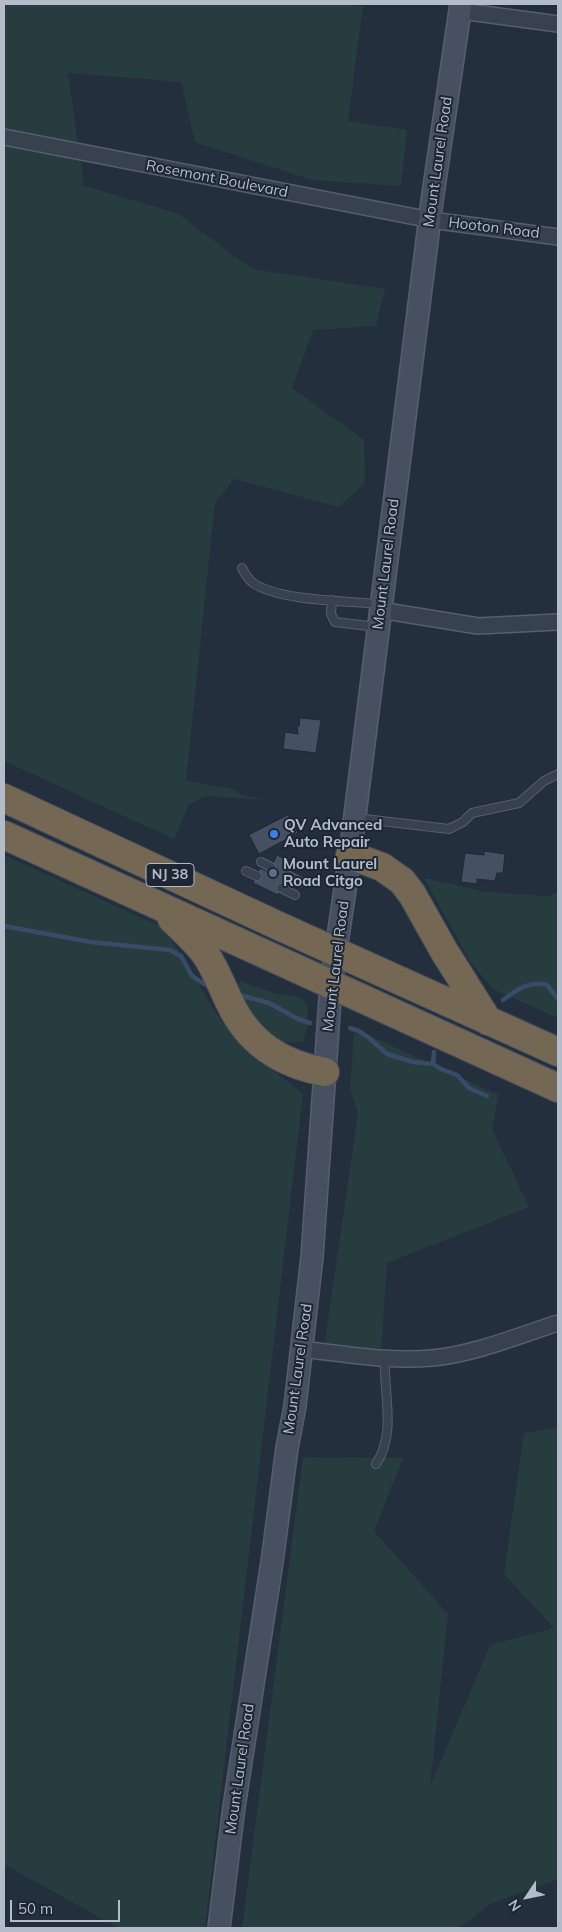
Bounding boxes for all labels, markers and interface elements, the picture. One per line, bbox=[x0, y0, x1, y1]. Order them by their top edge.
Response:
street label: Mount Laurel Road bbox=[420, 96, 456, 228]
street label: Rosemont Boulevard bbox=[144, 156, 290, 202]
street label: Hooton Road bbox=[447, 213, 541, 243]
street label: Mount Laurel Road bbox=[369, 498, 403, 630]
place label: QV Advanced Auto Repair bbox=[284, 816, 382, 851]
marker: QV Advanced Auto Repair bbox=[268, 828, 280, 840]
place label: Mount Laurel Road Citgo bbox=[283, 855, 377, 890]
road number: NJ 38 bbox=[146, 864, 194, 886]
marker: Mount Laurel Road Citgo bbox=[267, 867, 279, 879]
street label: Mount Laurel Road bbox=[319, 900, 353, 1032]
street label: Mount Laurel Road bbox=[280, 1303, 316, 1435]
street label: Mount Laurel Road bbox=[222, 1703, 258, 1835]
north arrow bbox=[502, 1872, 552, 1922]
scale bar bbox=[12, 1890, 122, 1922]
text: N bbox=[504, 1896, 525, 1915]
text: 50 m bbox=[18, 1899, 53, 1918]

